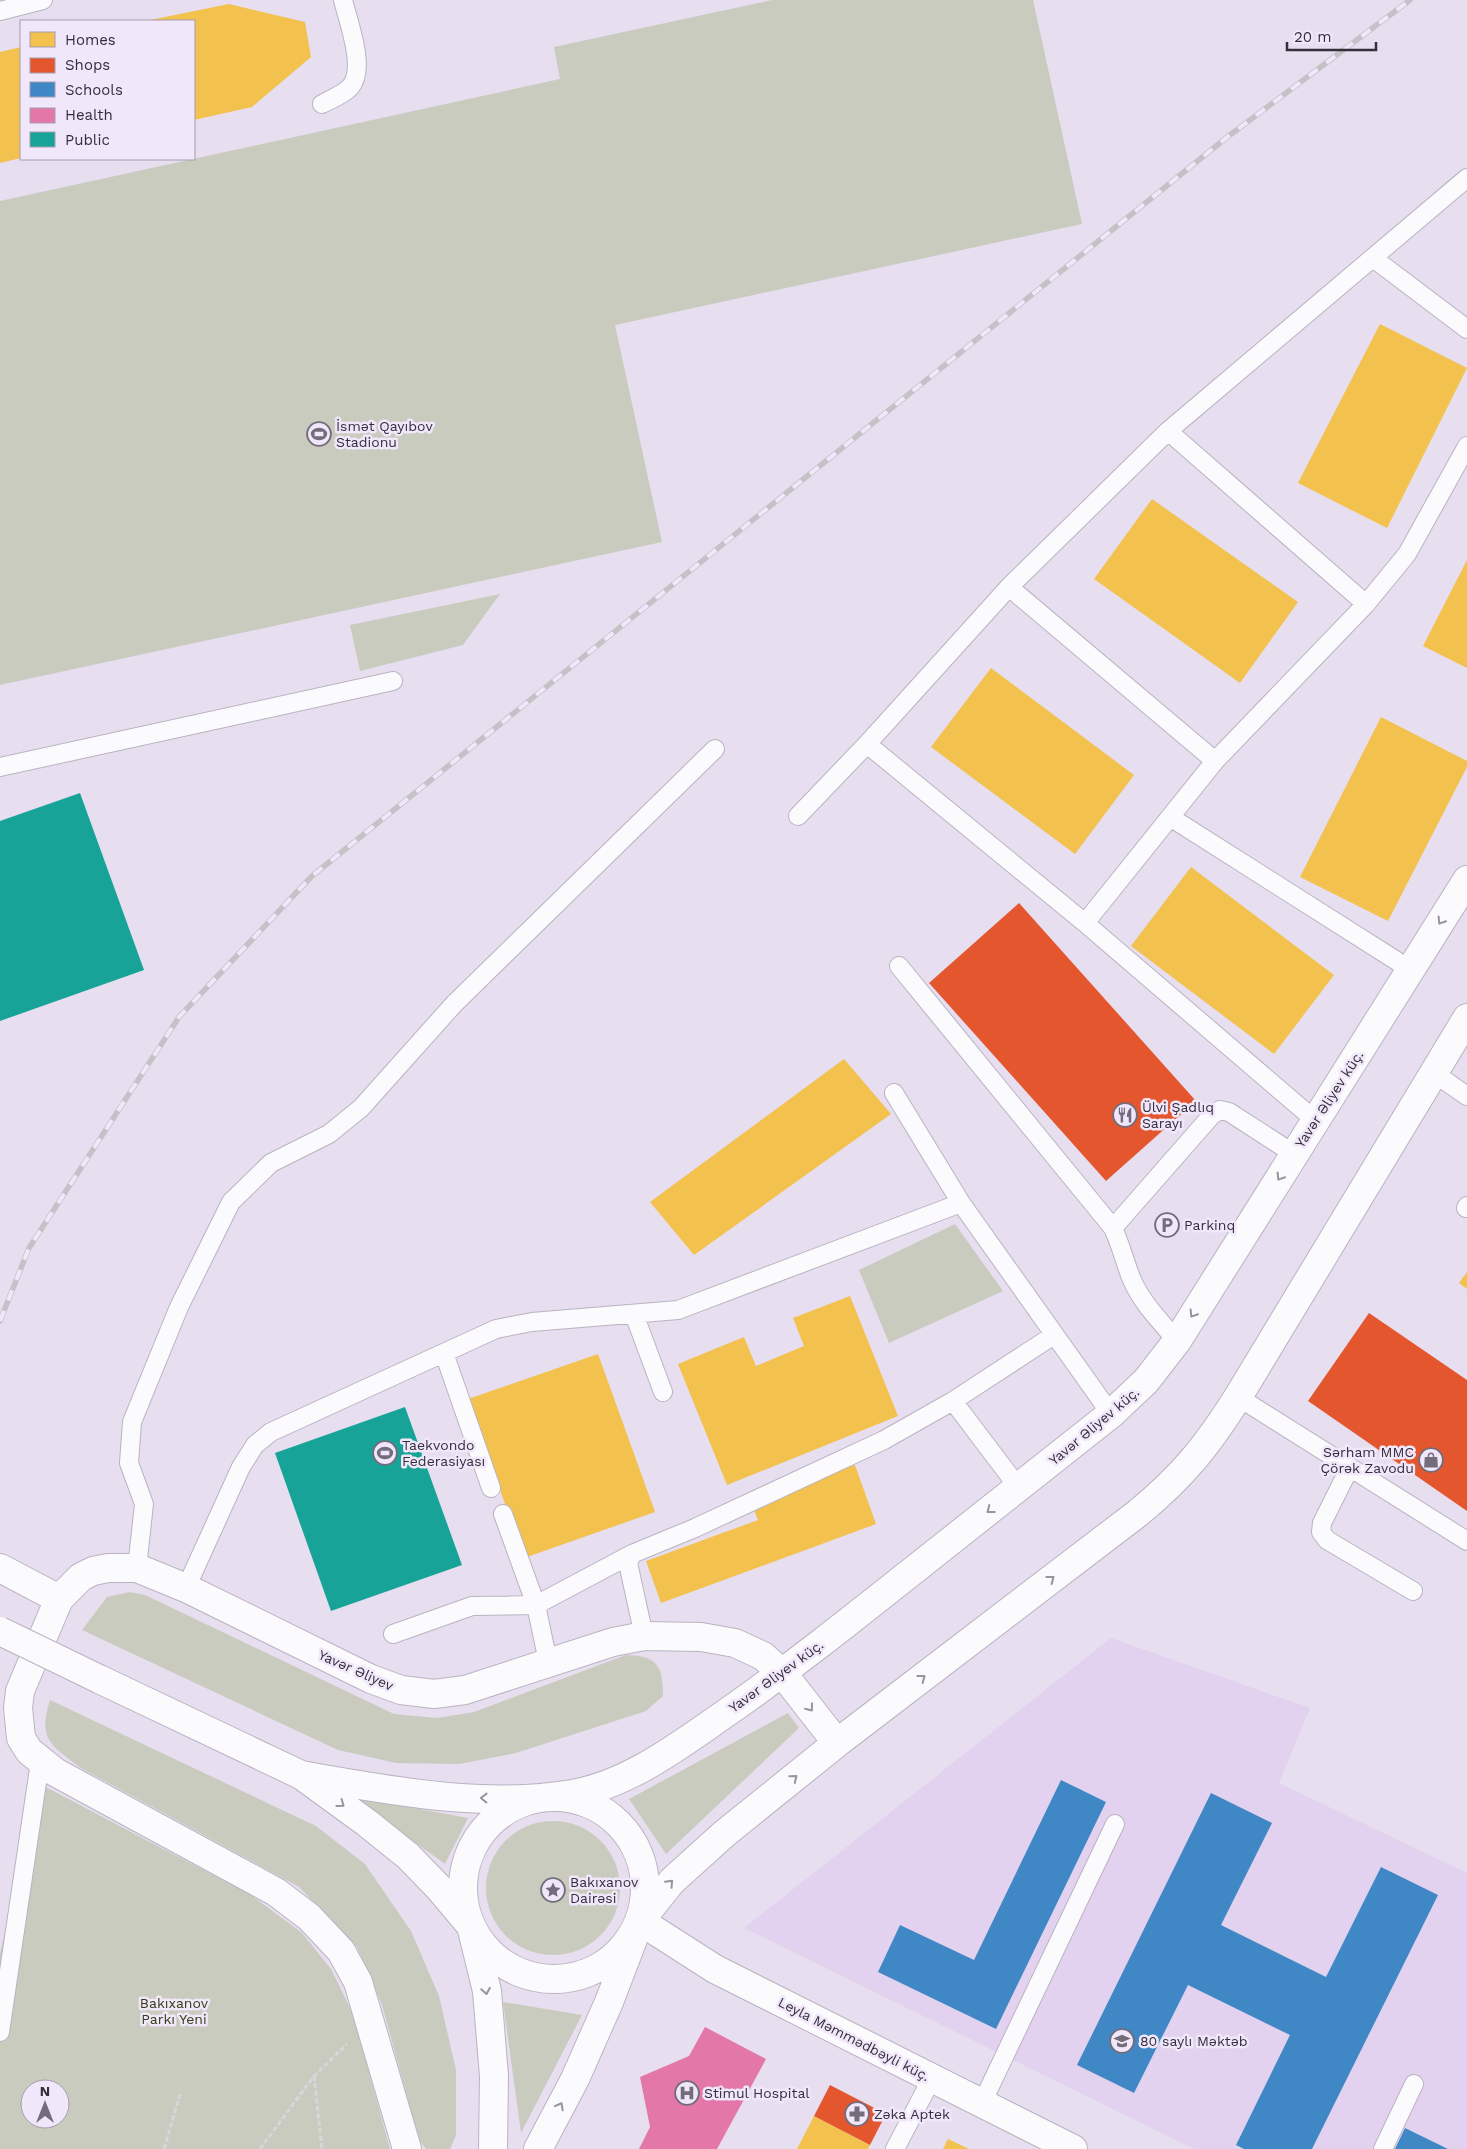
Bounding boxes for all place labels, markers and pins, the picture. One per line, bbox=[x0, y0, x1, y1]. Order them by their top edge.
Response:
place label: İsmət Qayıbov Stadionu bbox=[336, 418, 433, 450]
sports icon: İsmət Qayıbov Stadionu bbox=[306, 421, 332, 447]
place label: Ülvi Şadlıq Sarayı bbox=[1142, 1099, 1214, 1131]
restaurant icon: Ülvi Şadlıq Sarayı bbox=[1112, 1102, 1138, 1128]
parking icon: Parkinq bbox=[1154, 1212, 1180, 1238]
place label: Parkinq bbox=[1184, 1217, 1235, 1233]
place label: Taekvondo Federasiyası bbox=[402, 1437, 485, 1469]
sports icon: Taekvondo Federasiyası bbox=[372, 1440, 398, 1466]
place label: Sərham MMC Çörək Zavodu bbox=[1320, 1444, 1414, 1476]
shop icon: Sərham MMC Çörək Zavodu bbox=[1418, 1447, 1444, 1473]
place label: Bakıxanov Dairəsi bbox=[570, 1874, 639, 1906]
place icon: Bakıxanov Dairəsi bbox=[540, 1877, 566, 1903]
school or university icon: 80 saylı Məktəb bbox=[1109, 2028, 1135, 2054]
place label: 80 saylı Məktəb bbox=[1140, 2033, 1248, 2049]
hospital icon: Stimul Hospital bbox=[674, 2080, 700, 2106]
place label: Stimul Hospital bbox=[704, 2085, 810, 2101]
pharmacy icon: Zəka Aptek bbox=[844, 2101, 870, 2127]
place label: Zəka Aptek bbox=[874, 2106, 950, 2122]

